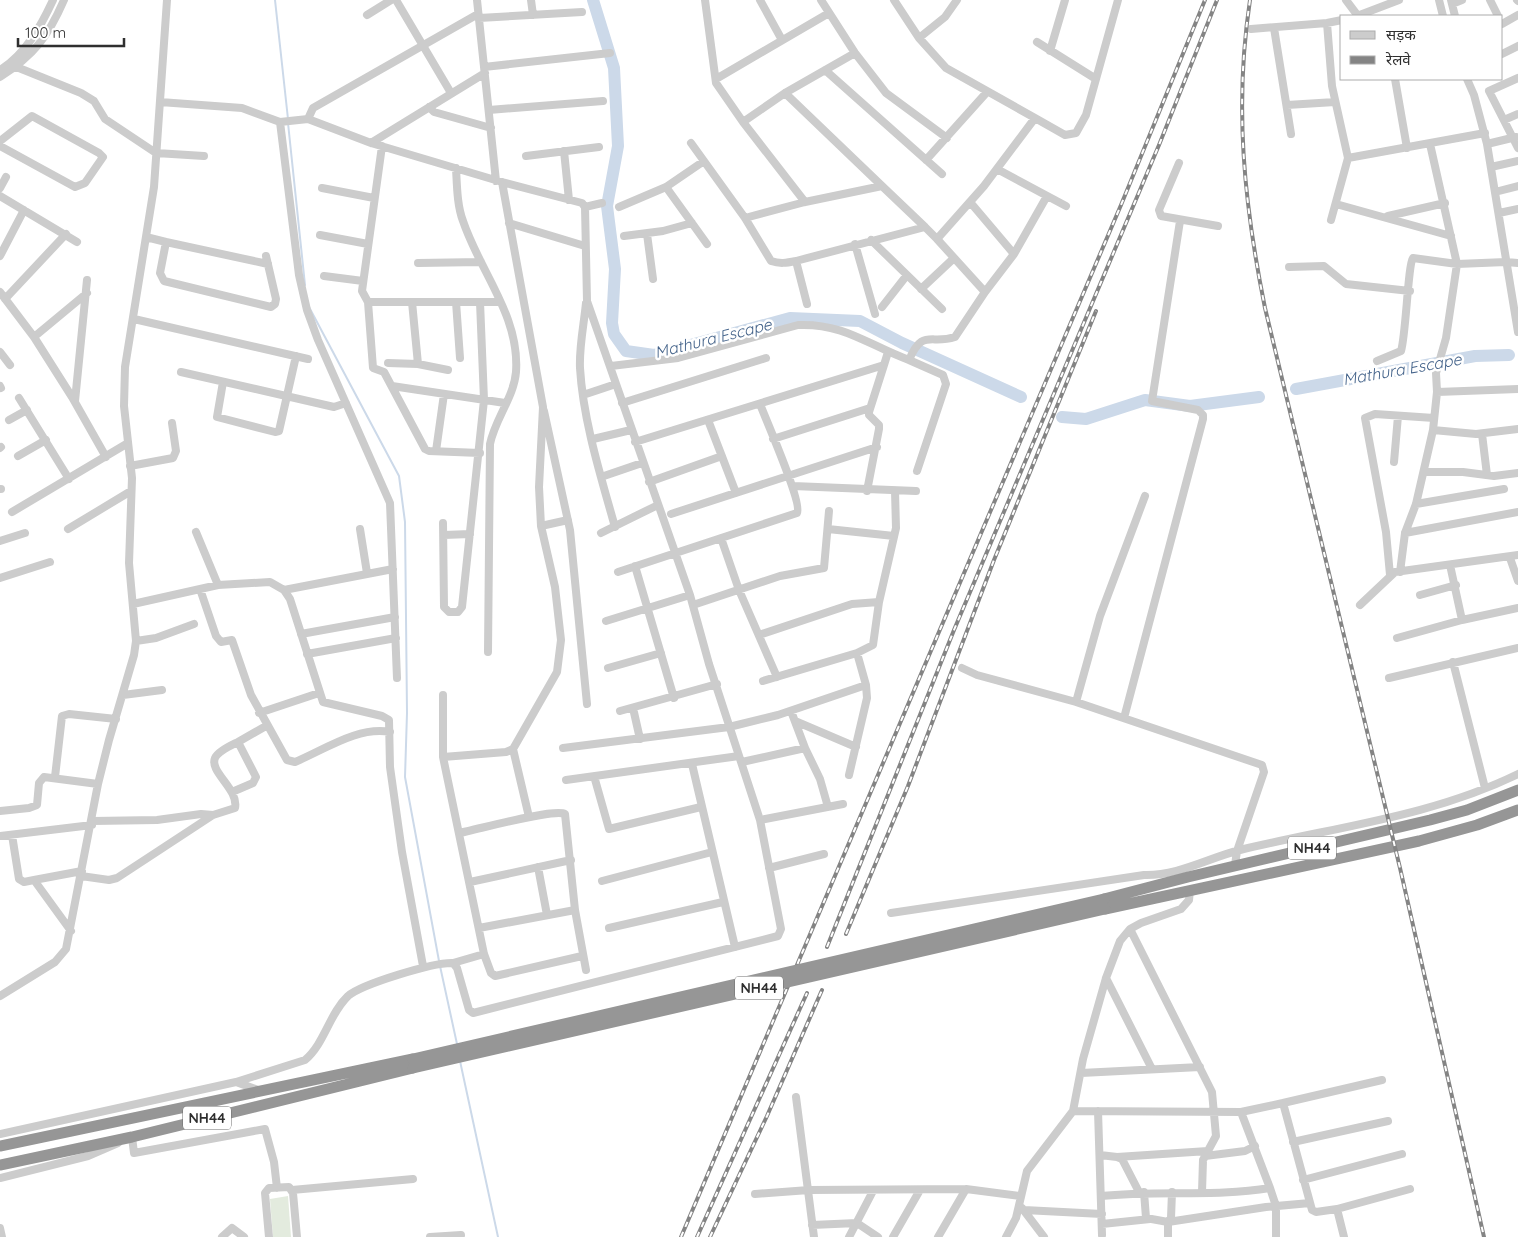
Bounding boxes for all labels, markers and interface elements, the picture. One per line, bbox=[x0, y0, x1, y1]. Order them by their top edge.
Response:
scale bar bbox=[18, 15, 124, 47]
legend bbox=[1340, 15, 1503, 80]
text: 100 m bbox=[25, 23, 66, 42]
text: सड़क bbox=[1386, 25, 1416, 44]
text: रेलवे bbox=[1385, 50, 1411, 69]
water label: Mathura Escape bbox=[652, 314, 775, 362]
water label: Mathura Escape bbox=[1341, 349, 1464, 389]
road number: NH44 bbox=[1288, 836, 1336, 860]
road number: NH44 bbox=[735, 976, 783, 1000]
road number: NH44 bbox=[183, 1106, 231, 1130]

